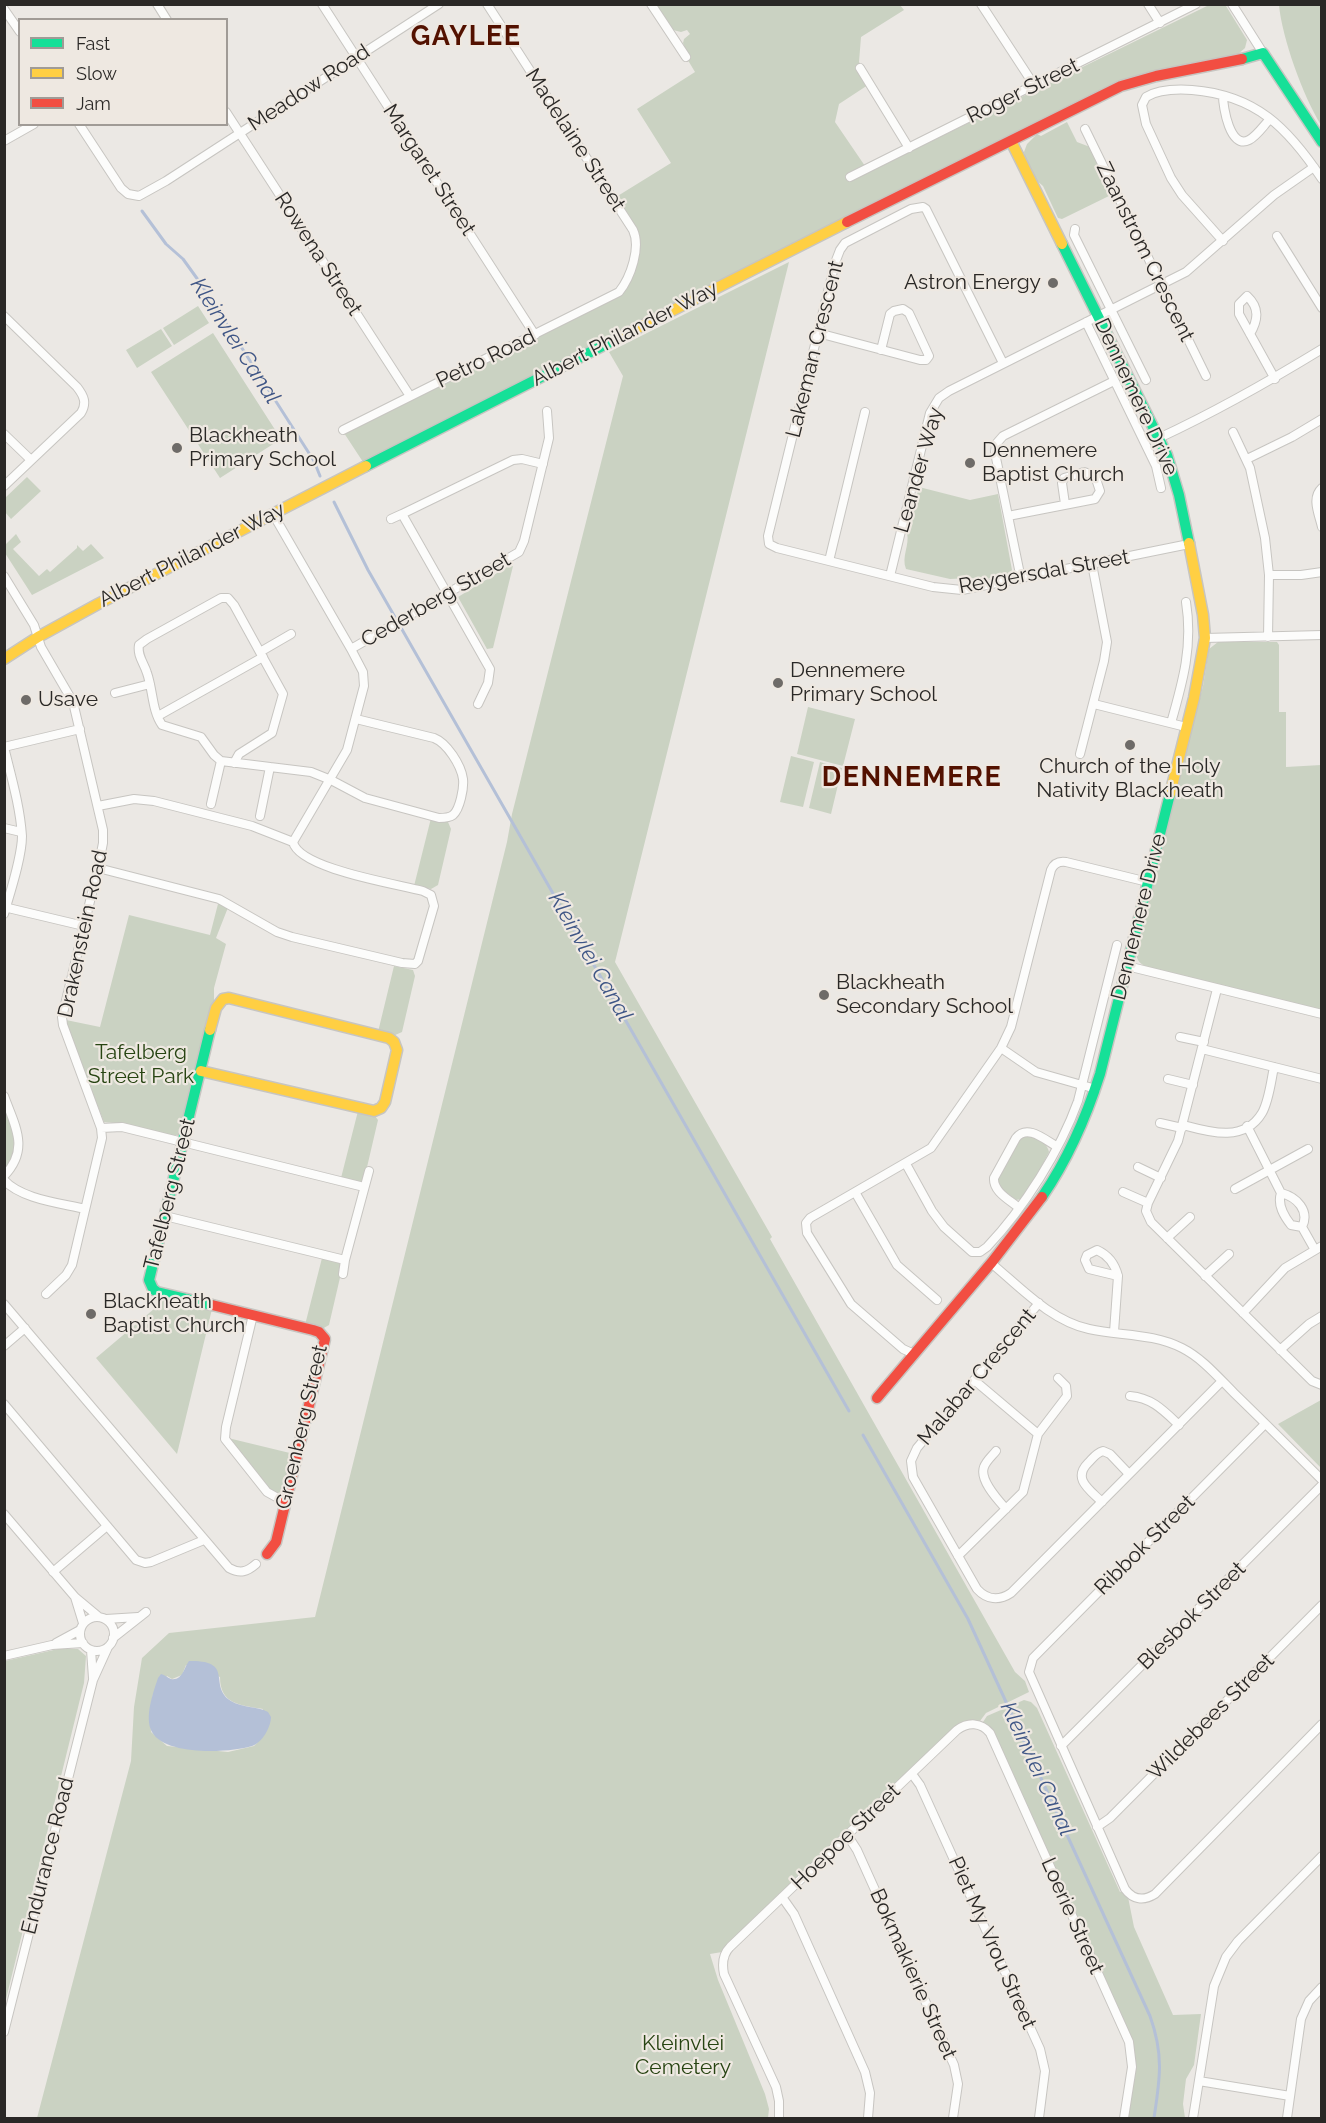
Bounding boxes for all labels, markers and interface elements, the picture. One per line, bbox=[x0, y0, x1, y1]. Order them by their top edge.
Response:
legend bbox=[18, 18, 228, 126]
district label: GAYLEE bbox=[411, 21, 521, 53]
text: Fast bbox=[76, 33, 110, 54]
street label: Meadow Road bbox=[243, 39, 375, 137]
street label: Roger Street bbox=[963, 53, 1083, 129]
text: Slow bbox=[76, 63, 117, 84]
street label: Madelaine Street bbox=[519, 64, 631, 216]
text: Jam bbox=[76, 93, 111, 114]
street label: Margaret Street bbox=[377, 100, 481, 240]
street label: Zaanstrom Crescent bbox=[1091, 158, 1199, 346]
street label: Rowena Street bbox=[269, 188, 367, 320]
street label: Lakeman Crescent bbox=[781, 258, 849, 440]
place label: Astron Energy bbox=[904, 270, 1041, 296]
water label: Kleinvlei Canal bbox=[184, 273, 286, 409]
street label: Albert Philander Way bbox=[528, 276, 722, 392]
marker: Astron Energy bbox=[1046, 276, 1060, 290]
street label: Dennemere Drive bbox=[1089, 314, 1183, 480]
street label: Petro Road bbox=[432, 324, 540, 394]
street label: Leander Way bbox=[889, 404, 949, 536]
place label: Blackheath Primary School bbox=[189, 423, 336, 473]
place label: Dennemere Baptist Church bbox=[982, 438, 1124, 488]
marker: Blackheath Primary School bbox=[170, 441, 184, 455]
marker: Dennemere Baptist Church bbox=[963, 456, 977, 470]
street label: Albert Philander Way bbox=[95, 497, 289, 613]
street label: Reygersdal Street bbox=[957, 545, 1131, 599]
street label: Cederberg Street bbox=[357, 547, 515, 653]
place label: Dennemere Primary School bbox=[790, 658, 937, 708]
marker: Dennemere Primary School bbox=[771, 676, 785, 690]
place label: Usave bbox=[38, 687, 98, 713]
marker: Usave bbox=[19, 693, 33, 707]
marker: Church of the Holy Nativity Blackheath bbox=[1123, 738, 1137, 752]
place label: Church of the Holy Nativity Blackheath bbox=[1036, 754, 1224, 804]
district label: DENNEMERE bbox=[822, 762, 1002, 794]
street label: Dennemere Drive bbox=[1106, 831, 1172, 1003]
street label: Drakenstein Road bbox=[53, 848, 113, 1020]
water label: Kleinvlei Canal bbox=[542, 888, 638, 1026]
place label: Blackheath Secondary School bbox=[836, 970, 1013, 1020]
marker: Blackheath Secondary School bbox=[817, 988, 831, 1002]
park label: Tafelberg Street Park bbox=[88, 1040, 194, 1090]
street label: Tafelberg Street bbox=[139, 1116, 201, 1272]
place label: Blackheath Baptist Church bbox=[103, 1289, 245, 1339]
street label: Malabar Crescent bbox=[912, 1303, 1042, 1451]
marker: Blackheath Baptist Church bbox=[84, 1307, 98, 1321]
street label: Groenberg Street bbox=[271, 1342, 333, 1512]
street label: Ribbok Street bbox=[1090, 1490, 1200, 1600]
street label: Blesbok Street bbox=[1133, 1557, 1251, 1675]
street label: Wildebees Street bbox=[1142, 1648, 1280, 1786]
water label: Kleinvlei Canal bbox=[994, 1698, 1080, 1840]
street label: Endurance Road bbox=[16, 1775, 80, 1937]
street label: Hoepoe Street bbox=[786, 1779, 906, 1895]
street label: Piet My Vrou Street bbox=[943, 1853, 1041, 2033]
street label: Loerie Street bbox=[1035, 1854, 1109, 1978]
street label: Bokmakierie Street bbox=[864, 1885, 962, 2063]
park label: Kleinvlei Cemetery bbox=[635, 2031, 731, 2081]

